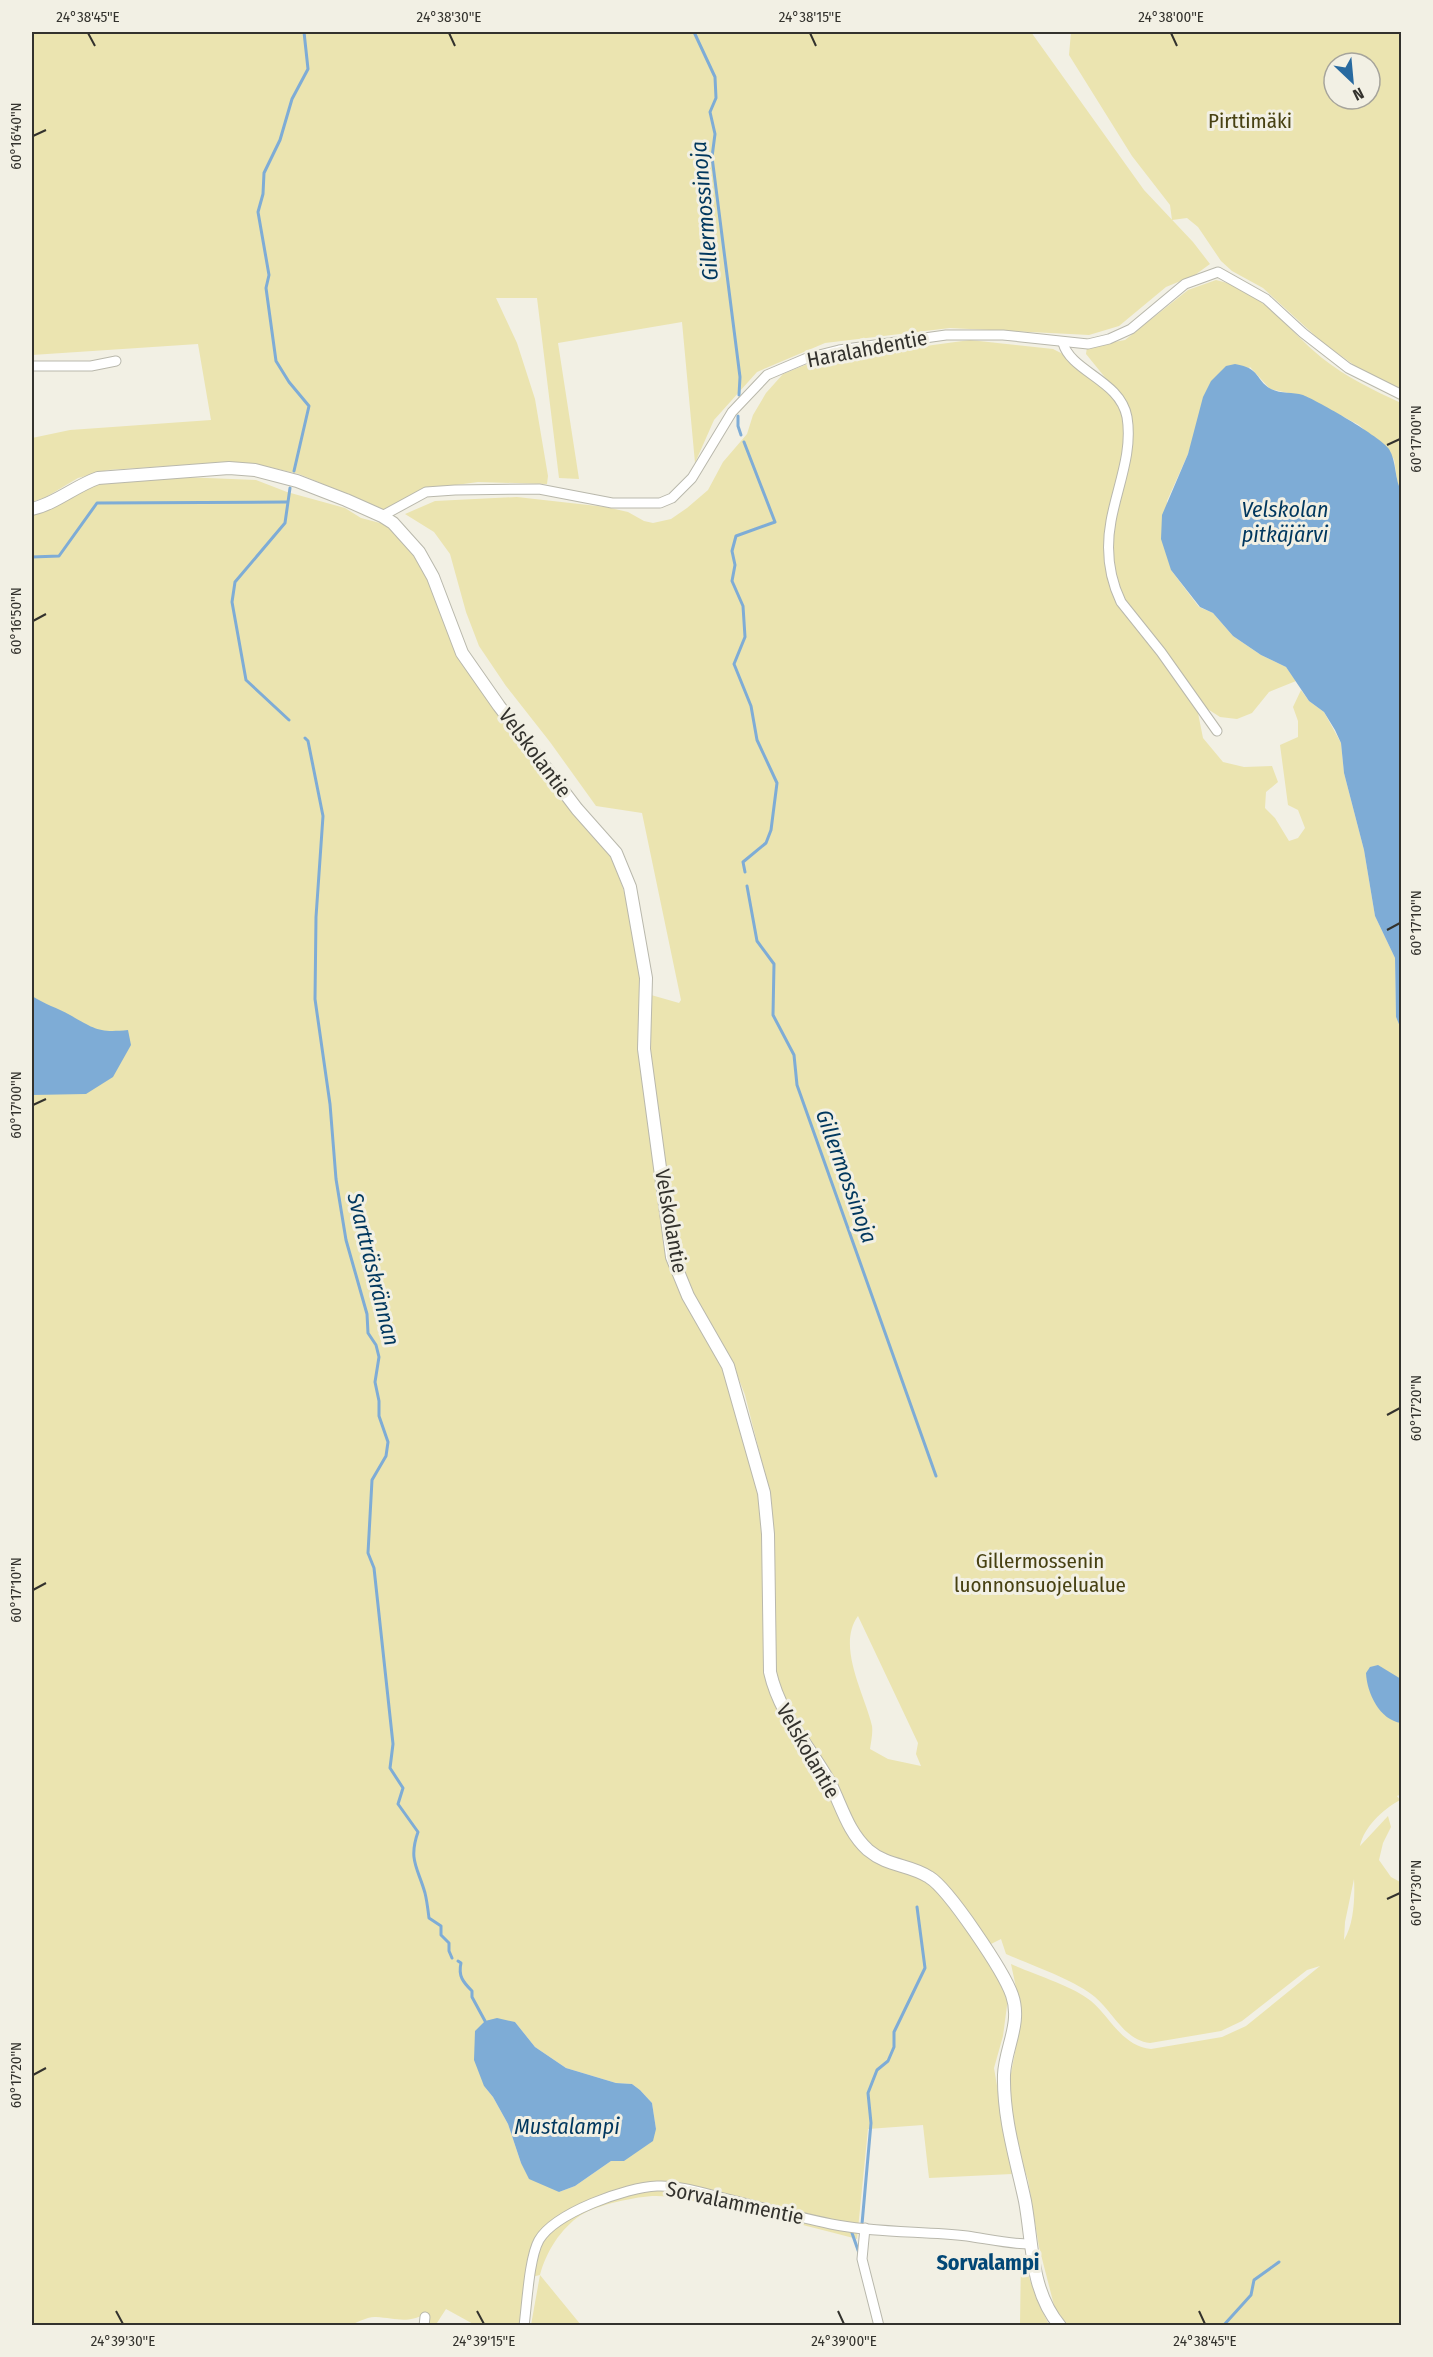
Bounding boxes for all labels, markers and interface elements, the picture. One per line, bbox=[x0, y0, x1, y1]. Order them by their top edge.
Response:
text: 24°38'45"E bbox=[56, 8, 120, 26]
text: 24°38'30"E bbox=[417, 8, 481, 26]
text: 24°38'15"E bbox=[779, 8, 841, 26]
text: 24°38'00"E bbox=[1138, 8, 1204, 26]
north arrow bbox=[1322, 51, 1382, 111]
text: N bbox=[1350, 83, 1367, 105]
text: 60°16'40"N bbox=[7, 102, 25, 170]
park label: Pirttimäki bbox=[1208, 108, 1292, 134]
water label: Gillermossinoja bbox=[685, 140, 724, 282]
street label: Haralahdentie bbox=[805, 325, 929, 373]
text: 60°17'00"N bbox=[1407, 405, 1425, 473]
water label: Velskolan pitkäjärvi bbox=[1242, 496, 1329, 548]
text: 60°16'50"N bbox=[7, 587, 25, 655]
street label: Velskolantie bbox=[493, 703, 577, 803]
text: 60°17'10"N bbox=[1407, 890, 1425, 956]
text: 60°17'00"N bbox=[7, 1071, 25, 1139]
water label: Gillermossinoja bbox=[810, 1106, 883, 1246]
street label: Velskolantie bbox=[649, 1167, 693, 1275]
water label: Svartträskrännan bbox=[341, 1189, 406, 1348]
text: 60°17'20"N bbox=[1407, 1375, 1425, 1441]
park label: Gillermossenin luonnonsuojelualue bbox=[954, 1548, 1126, 1598]
text: 60°17'10"N bbox=[7, 1557, 25, 1623]
street label: Velskolantie bbox=[770, 1699, 846, 1803]
text: 60°17'30"N bbox=[1407, 1860, 1425, 1926]
text: 60°17'20"N bbox=[7, 2042, 25, 2108]
water label: Mustalampi bbox=[514, 2113, 620, 2140]
street label: Sorvalammentie bbox=[664, 2176, 806, 2230]
district label: Sorvalampi bbox=[936, 2249, 1040, 2276]
text: 24°39'30"E bbox=[91, 2332, 155, 2350]
text: 24°39'15"E bbox=[453, 2332, 515, 2350]
text: 24°39'00"E bbox=[811, 2332, 877, 2350]
text: 24°38'45"E bbox=[1173, 2332, 1237, 2350]

